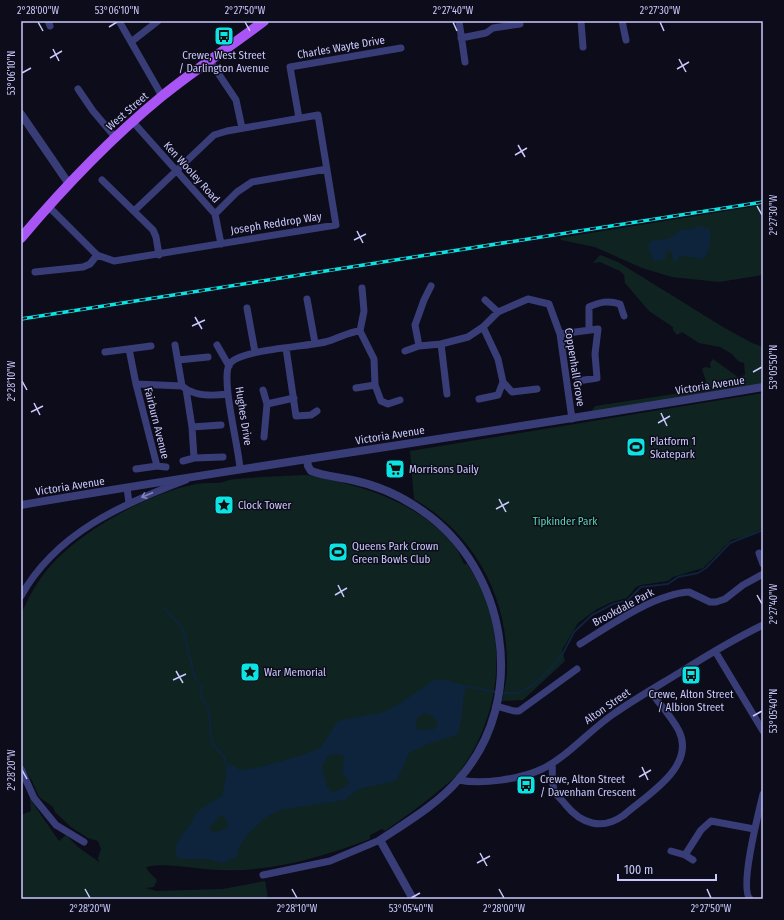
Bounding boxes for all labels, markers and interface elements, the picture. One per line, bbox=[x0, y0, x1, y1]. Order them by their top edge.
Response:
text: 2°28'00"W bbox=[17, 5, 59, 17]
text: 53°06'10"N bbox=[95, 5, 139, 17]
text: 2°27'50"W bbox=[225, 5, 266, 17]
text: 2°27'40"W bbox=[433, 5, 474, 17]
text: 2°27'30"W bbox=[640, 5, 681, 17]
bus stop icon: Crewe, West Street / Darlington Avenue bbox=[213, 25, 235, 47]
street label: Charles Wayte Drive bbox=[296, 33, 386, 62]
place label: Crewe, West Street / Darlington Avenue bbox=[179, 49, 269, 75]
text: 53°06'10"N bbox=[6, 51, 18, 95]
street label: West Street bbox=[104, 89, 151, 133]
street label: Ken Wooley Road bbox=[161, 139, 222, 206]
text: 2°27'30"W bbox=[768, 194, 780, 235]
street label: Joseph Reddrop Way bbox=[230, 210, 323, 237]
street label: Coppenhall Grove bbox=[562, 327, 587, 407]
text: 53°05'50"N bbox=[768, 345, 780, 389]
text: 2°28'10"W bbox=[6, 360, 18, 401]
street label: Victoria Avenue bbox=[675, 374, 746, 397]
street label: Fairburn Avenue bbox=[141, 386, 172, 460]
street label: Hughes Drive bbox=[232, 386, 255, 446]
street label: Victoria Avenue bbox=[355, 424, 426, 447]
place label: Platform 1 Skatepark bbox=[650, 435, 696, 461]
sports icon: Platform 1 Skatepark bbox=[625, 436, 647, 458]
supermarket icon: Morrisons Daily bbox=[384, 458, 406, 480]
place label: Morrisons Daily bbox=[409, 463, 479, 476]
street label: Victoria Avenue bbox=[35, 475, 106, 498]
one-way arrow bbox=[141, 492, 153, 500]
place icon: Clock Tower bbox=[213, 494, 235, 516]
place label: Clock Tower bbox=[238, 499, 291, 512]
park label: Tipkinder Park bbox=[533, 515, 598, 528]
place label: Queens Park Crown Green Bowls Club bbox=[352, 540, 438, 566]
sports icon: Queens Park Crown Green Bowls Club bbox=[327, 541, 349, 563]
text: 2°27'40"W bbox=[768, 583, 780, 624]
street label: Brookdale Park bbox=[590, 585, 657, 629]
place icon: War Memorial bbox=[239, 661, 261, 683]
bus stop icon: Crewe, Alton Street / Albion Street bbox=[680, 664, 702, 686]
place label: War Memorial bbox=[264, 666, 326, 679]
street label: Alton Street bbox=[582, 686, 633, 727]
place label: Crewe, Alton Street / Albion Street bbox=[648, 688, 734, 714]
text: 53°05'40"N bbox=[768, 689, 780, 733]
text: 2°28'20"W bbox=[6, 749, 18, 791]
place label: Crewe, Alton Street / Davenham Crescent bbox=[540, 773, 636, 799]
bus stop icon: Crewe, Alton Street / Davenham Crescent bbox=[515, 774, 537, 796]
scale bar bbox=[618, 856, 716, 882]
text: 100 m bbox=[624, 863, 653, 877]
text: 2°28'20"W bbox=[69, 903, 111, 915]
text: 2°28'10"W bbox=[277, 903, 318, 915]
text: 53°05'40"N bbox=[389, 903, 433, 915]
text: 2°28'00"W bbox=[483, 903, 525, 915]
text: 2°27'50"W bbox=[691, 903, 732, 915]

